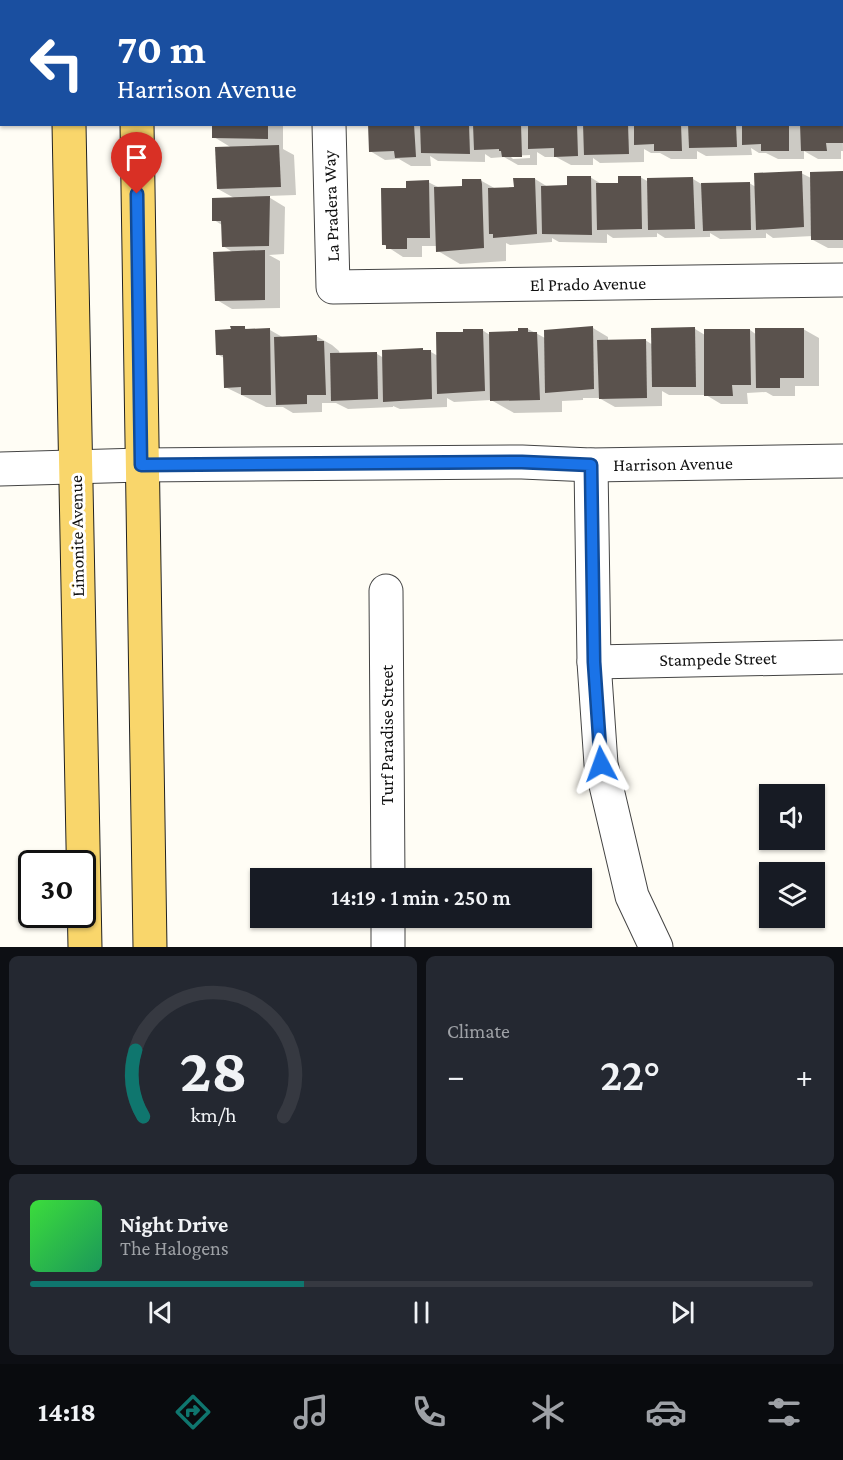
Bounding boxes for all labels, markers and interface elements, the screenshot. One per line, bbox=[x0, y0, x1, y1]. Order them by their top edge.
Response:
icon: left bbox=[18, 24, 96, 102]
text: 70 m bbox=[117, 25, 206, 72]
text: Harrison Avenue bbox=[117, 74, 297, 104]
pin bbox=[111, 132, 162, 194]
icon: arrive bbox=[120, 141, 153, 174]
street label: La Pradera Way bbox=[319, 149, 343, 262]
street label: El Prado Avenue bbox=[530, 273, 646, 295]
street label: Harrison Avenue bbox=[613, 453, 733, 475]
street label: Limonite Avenue bbox=[66, 475, 88, 597]
street label: Stampede Street bbox=[659, 648, 778, 670]
street label: Turf Paradise Street bbox=[377, 664, 397, 805]
position arrow bbox=[569, 732, 633, 796]
map controls bbox=[759, 784, 825, 928]
button: sound bbox=[759, 784, 825, 850]
speed limit sign: 30 bbox=[18, 850, 96, 928]
button: layers bbox=[759, 862, 825, 928]
text: 14:19 · 1 min · 250 m bbox=[331, 885, 511, 910]
text: Climate bbox=[447, 1020, 510, 1042]
text: 28 bbox=[179, 1035, 247, 1104]
text: 22° bbox=[600, 1050, 660, 1100]
text: − bbox=[447, 1057, 464, 1094]
text: + bbox=[796, 1057, 813, 1094]
text: km/h bbox=[190, 1104, 237, 1128]
text: Night Drive bbox=[120, 1212, 228, 1237]
text: The Halogens bbox=[120, 1237, 229, 1259]
icon: previous bbox=[144, 1296, 177, 1329]
icon: pause bbox=[405, 1296, 438, 1329]
icon: next bbox=[666, 1296, 699, 1329]
icon: directions bbox=[172, 1391, 214, 1433]
icon: music bbox=[290, 1391, 332, 1433]
icon: phone bbox=[408, 1391, 450, 1433]
icon: climate bbox=[527, 1391, 569, 1433]
icon: car bbox=[645, 1391, 687, 1433]
icon: filters bbox=[763, 1391, 805, 1433]
text: 14:18 bbox=[38, 1397, 96, 1427]

